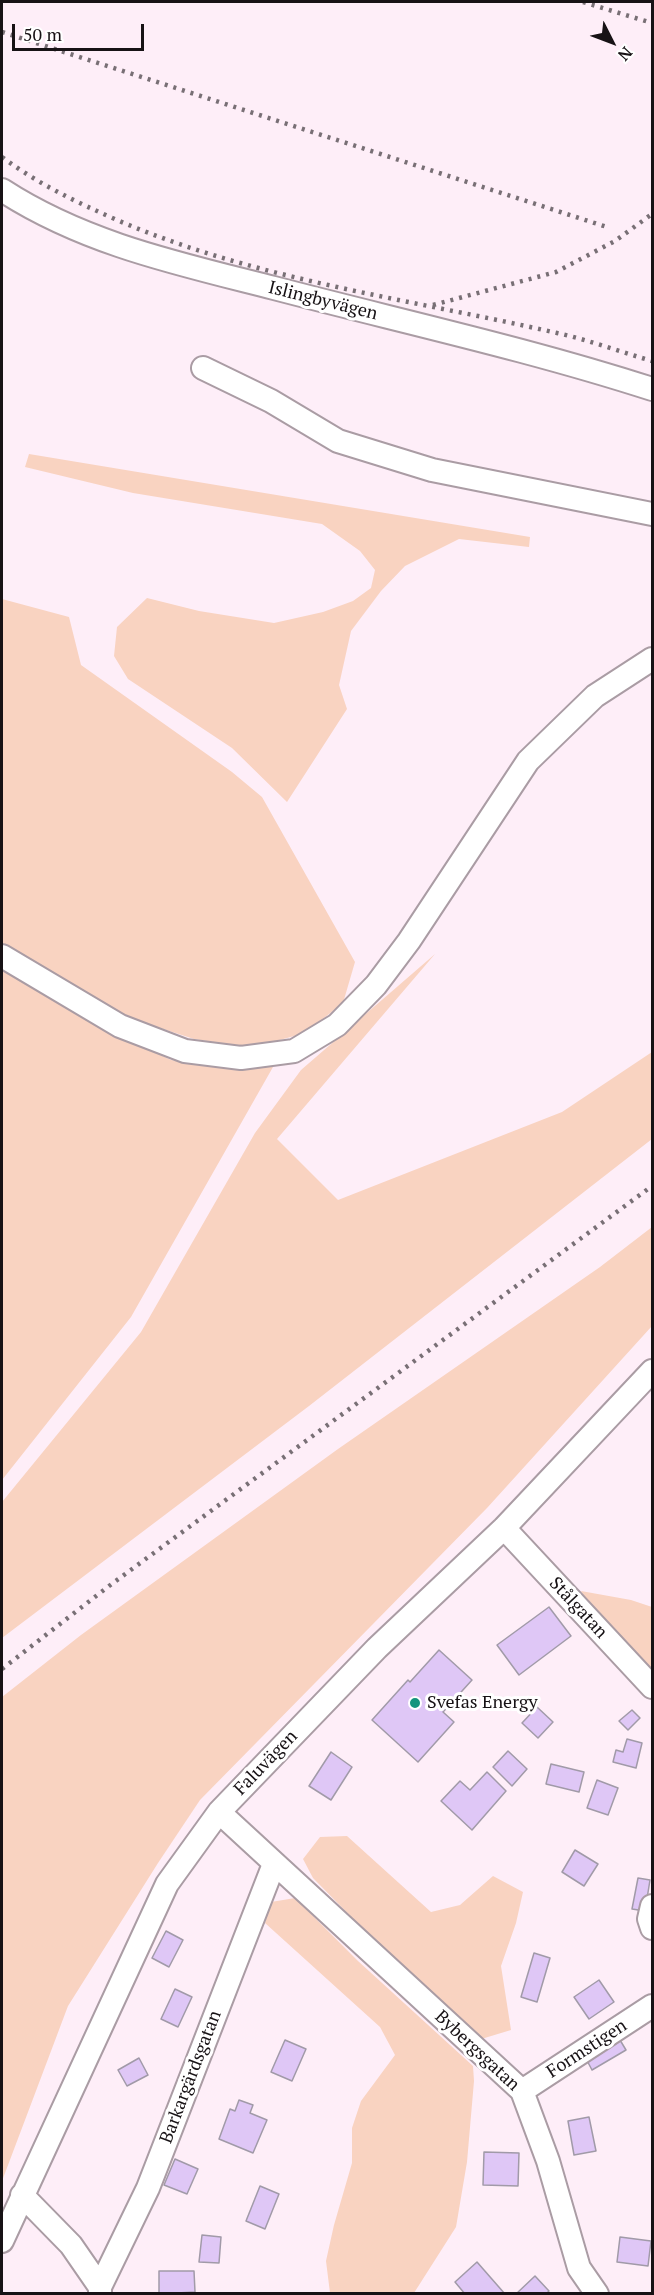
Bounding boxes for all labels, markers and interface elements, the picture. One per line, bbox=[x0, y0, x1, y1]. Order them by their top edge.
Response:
scale bar bbox=[15, 12, 147, 50]
north arrow bbox=[582, 12, 642, 72]
text: 50 m bbox=[23, 22, 62, 46]
text: N bbox=[613, 42, 638, 66]
street label: Islingbyvägen bbox=[266, 277, 380, 325]
street label: Stålgatan bbox=[544, 1573, 612, 1643]
place label: Svefas Energy bbox=[427, 1692, 538, 1714]
marker: Svefas Energy bbox=[408, 1696, 422, 1710]
street label: Faluvägen bbox=[230, 1726, 302, 1800]
street label: Bybergsgatan bbox=[430, 2006, 524, 2096]
street label: Barkargärdsgatan bbox=[156, 2007, 226, 2147]
street label: Formstigen bbox=[543, 2015, 631, 2083]

